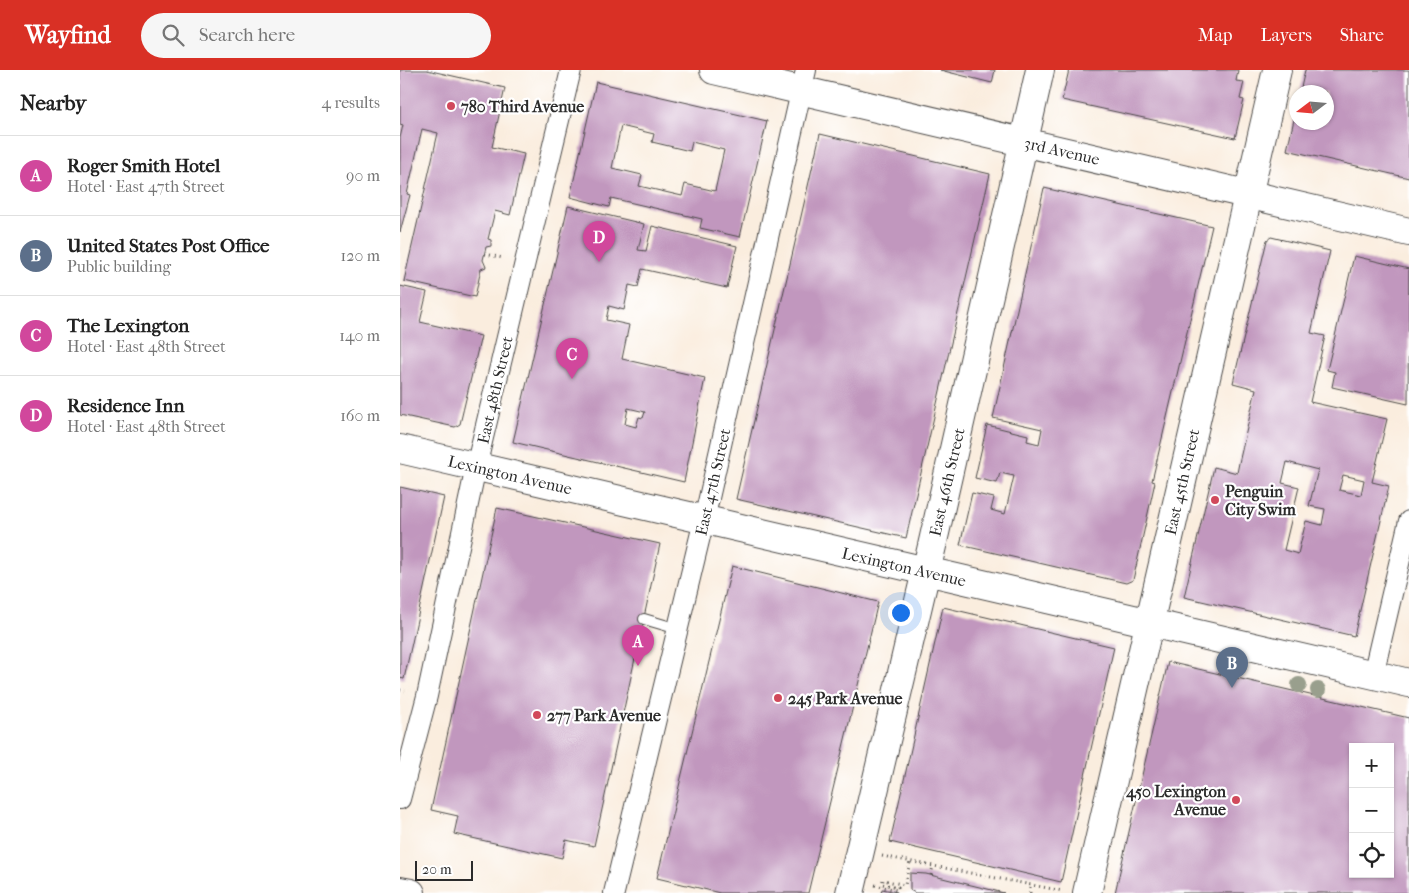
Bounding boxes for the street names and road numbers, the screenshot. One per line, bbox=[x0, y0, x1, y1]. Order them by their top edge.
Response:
street label: 3rd Avenue bbox=[1022, 133, 1102, 169]
street label: East 48th Street bbox=[473, 334, 517, 446]
street label: East 47th Street bbox=[691, 426, 735, 537]
street label: East 46th Street bbox=[925, 426, 969, 538]
street label: East 45th Street bbox=[1161, 427, 1204, 537]
street label: Lexington Avenue bbox=[446, 451, 574, 499]
street label: Lexington Avenue bbox=[840, 543, 968, 591]

